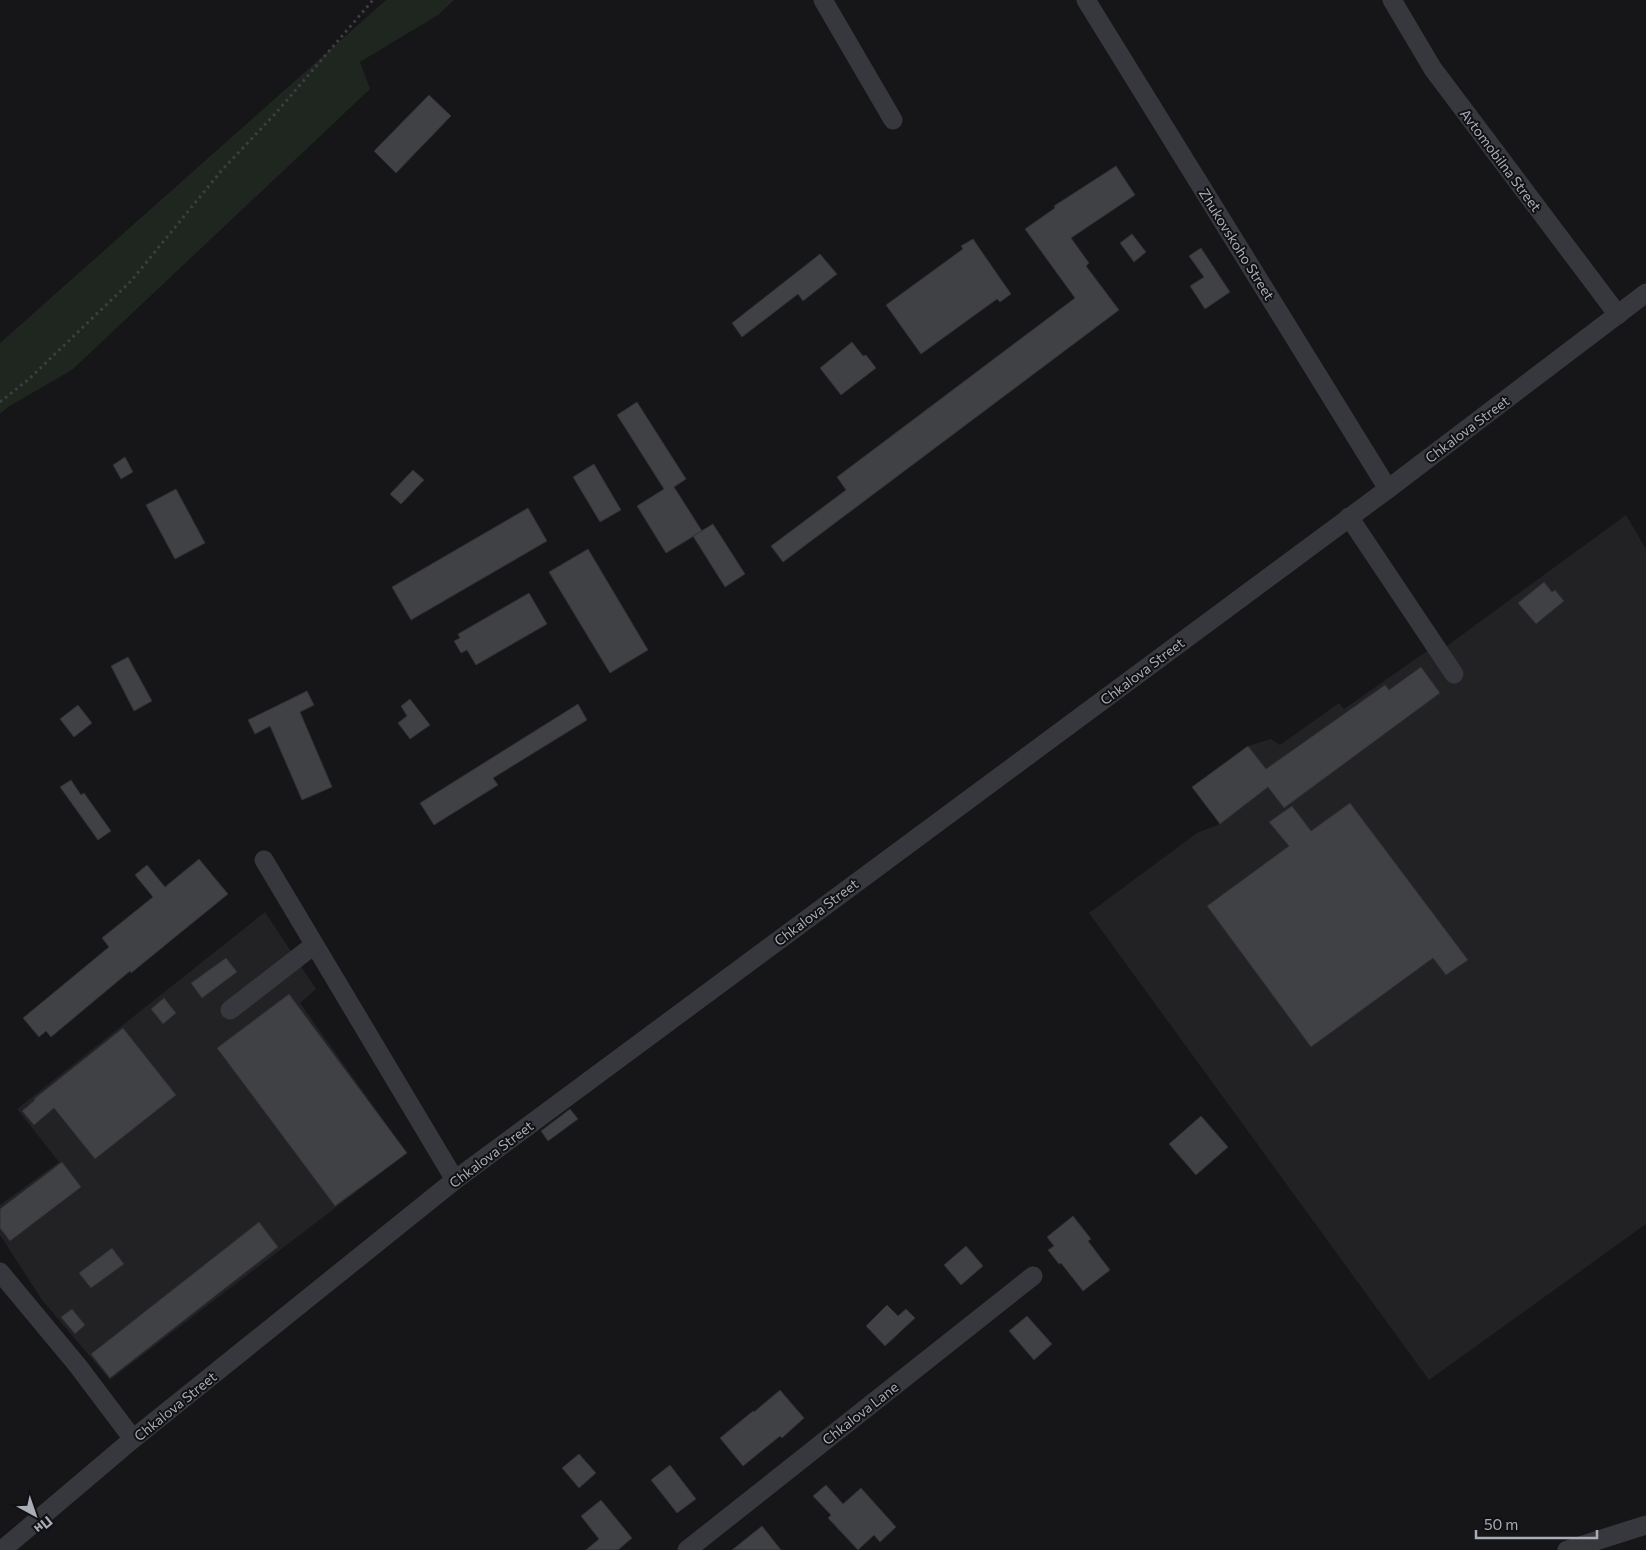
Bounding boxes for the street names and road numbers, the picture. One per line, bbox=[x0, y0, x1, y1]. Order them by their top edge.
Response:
street label: Avtomobilna Street bbox=[1457, 105, 1545, 215]
street label: Zhukovskoho Street bbox=[1196, 185, 1278, 303]
street label: Chkalova Street bbox=[1422, 392, 1513, 466]
street label: Chkalova Street bbox=[1097, 634, 1188, 708]
street label: Chkalova Street bbox=[771, 875, 862, 949]
street label: Chkalova Street bbox=[446, 1117, 537, 1191]
street label: Chkalova Street bbox=[130, 1368, 220, 1444]
street label: Chkalova Lane bbox=[819, 1378, 901, 1448]

